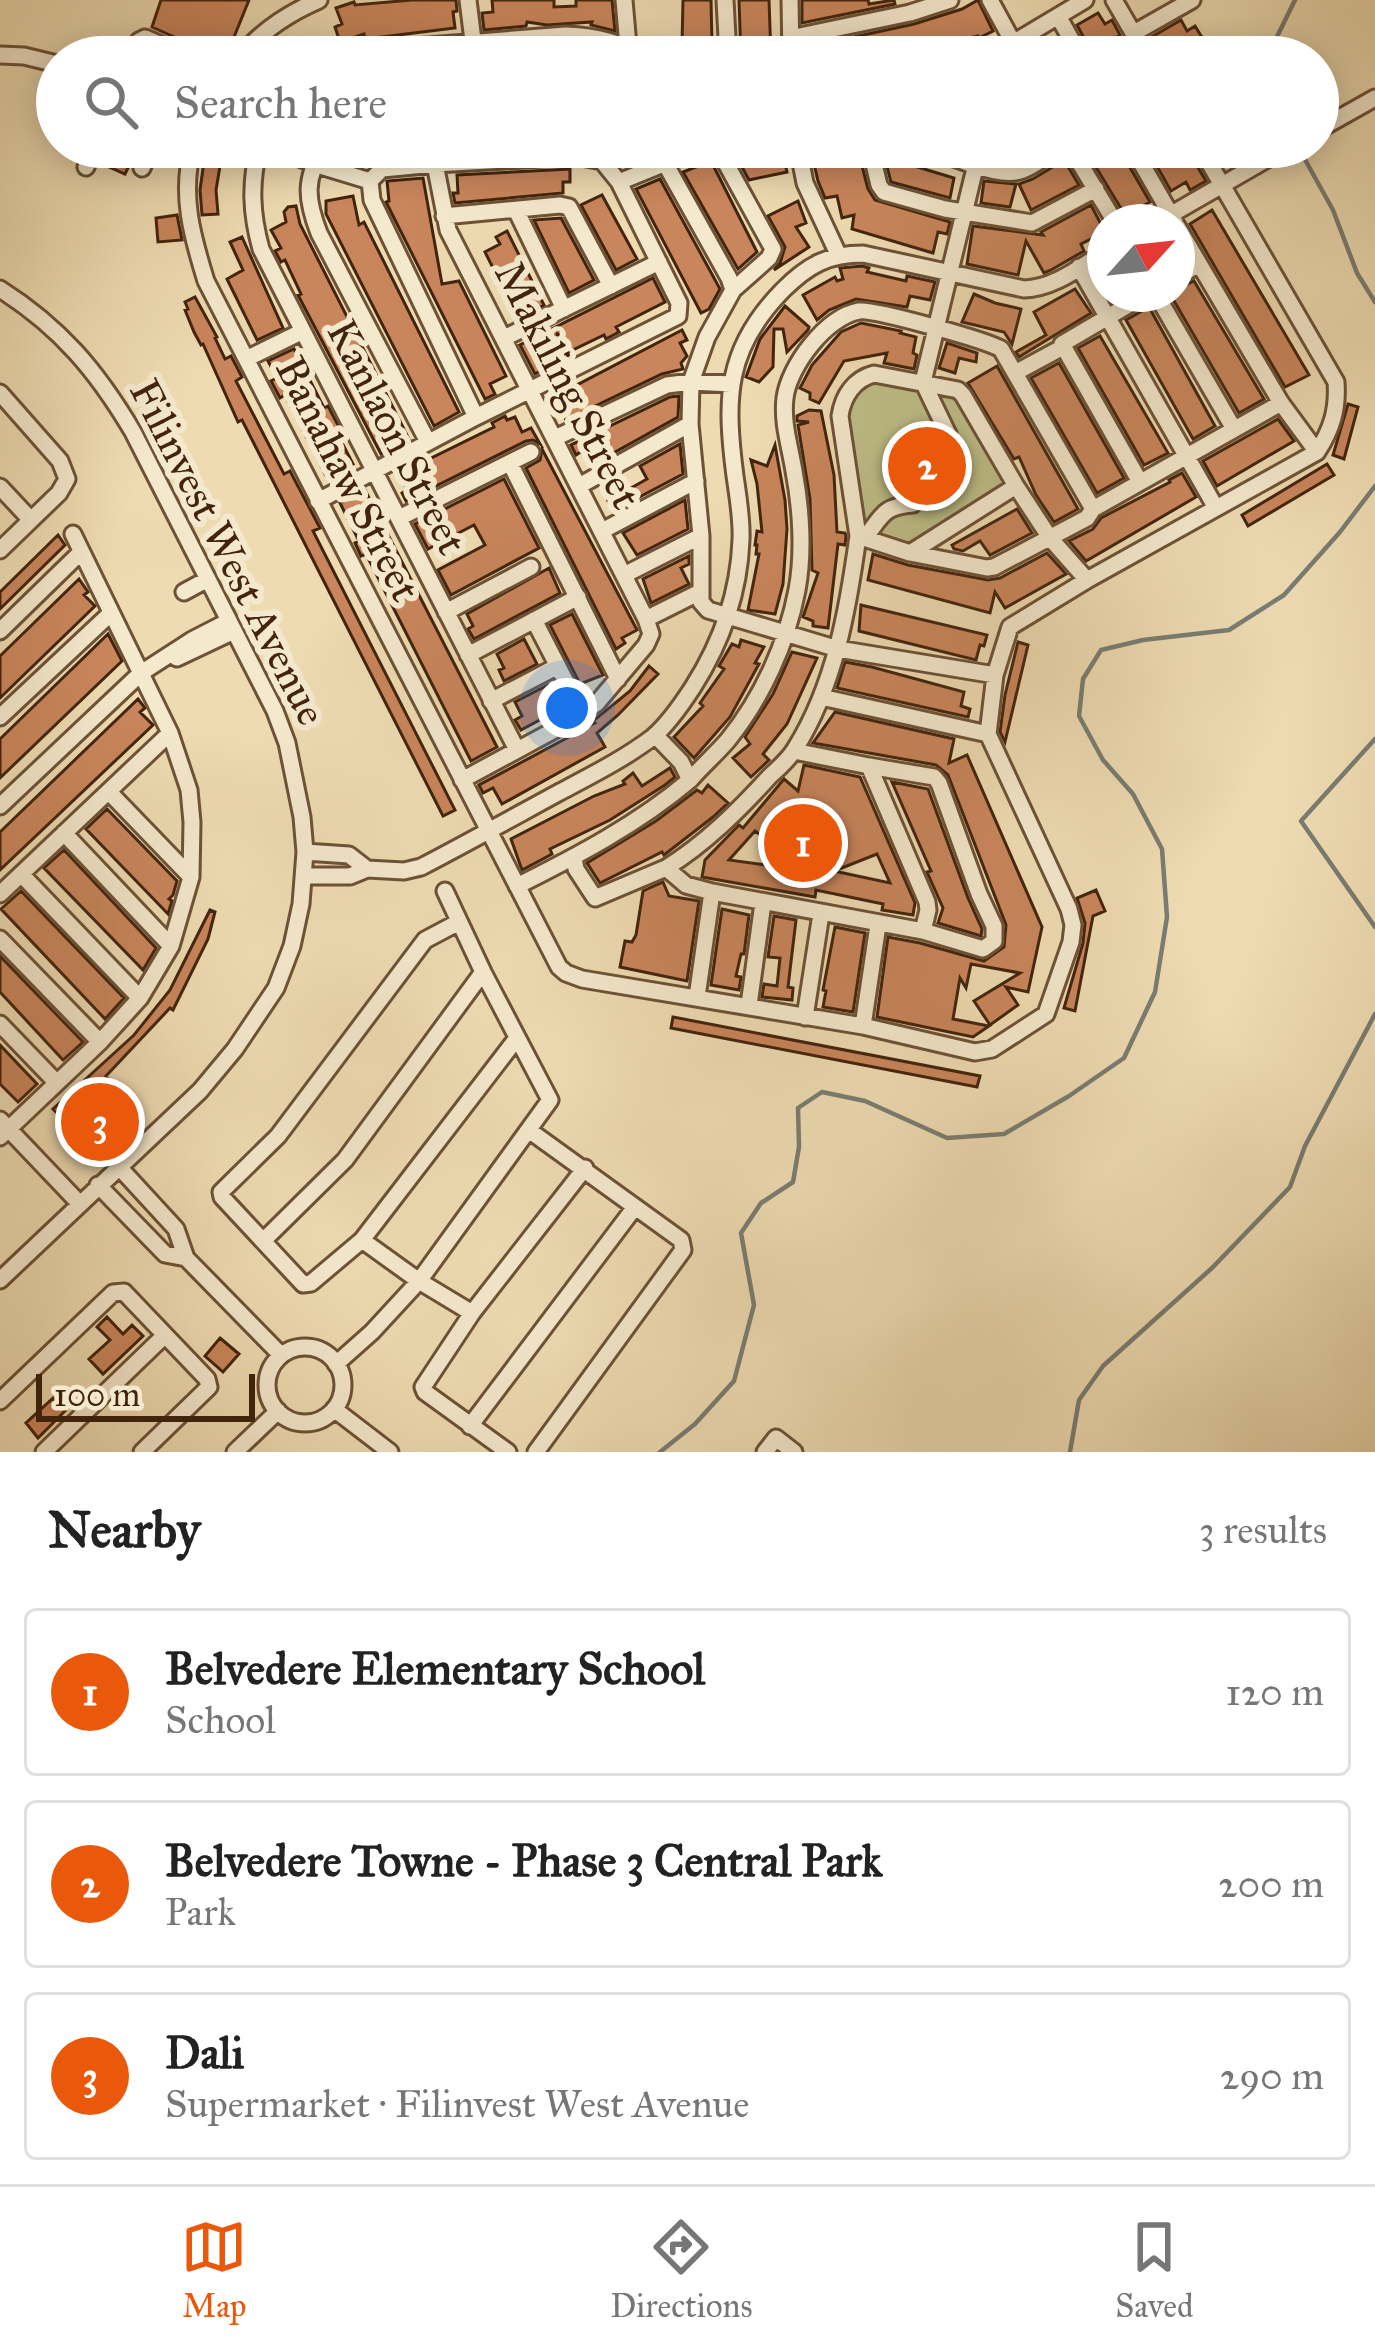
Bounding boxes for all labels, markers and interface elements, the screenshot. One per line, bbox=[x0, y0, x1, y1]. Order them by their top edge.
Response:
search box bbox=[36, 36, 1339, 168]
icon: search bbox=[78, 69, 144, 135]
text: Search here bbox=[174, 75, 387, 130]
north arrow bbox=[1087, 204, 1195, 312]
street label: Makiling Street bbox=[483, 253, 653, 518]
street label: Kanlaon Street bbox=[316, 311, 479, 563]
street label: Banahaw Street bbox=[264, 348, 432, 610]
street label: Filinvest West Avenue bbox=[118, 370, 338, 734]
pin: 2 bbox=[888, 421, 966, 511]
your location bbox=[537, 678, 597, 738]
pin: 1 bbox=[764, 798, 842, 888]
pin: 3 bbox=[61, 1077, 139, 1167]
scale bar bbox=[36, 1368, 255, 1421]
text: 100 m bbox=[54, 1375, 140, 1415]
text: Nearby bbox=[48, 1499, 200, 1561]
text: 3 results bbox=[1199, 1506, 1327, 1554]
text: Belvedere Elementary School bbox=[165, 1641, 705, 1696]
text: 1 bbox=[82, 1668, 98, 1716]
text: 120 m bbox=[1225, 1668, 1324, 1716]
text: School bbox=[165, 1696, 276, 1744]
text: Belvedere Towne - Phase 3 Central Park bbox=[165, 1833, 883, 1888]
text: 2 bbox=[80, 1860, 100, 1908]
text: 200 m bbox=[1218, 1860, 1324, 1908]
text: Park bbox=[165, 1888, 236, 1936]
text: Dali bbox=[165, 2025, 244, 2080]
text: 3 bbox=[82, 2052, 98, 2100]
text: 290 m bbox=[1220, 2052, 1324, 2100]
text: Supermarket · Filinvest West Avenue bbox=[165, 2080, 749, 2128]
tab: Map bbox=[181, 2214, 247, 2326]
tab: Directions bbox=[610, 2214, 752, 2326]
tab: Saved bbox=[1115, 2214, 1194, 2326]

